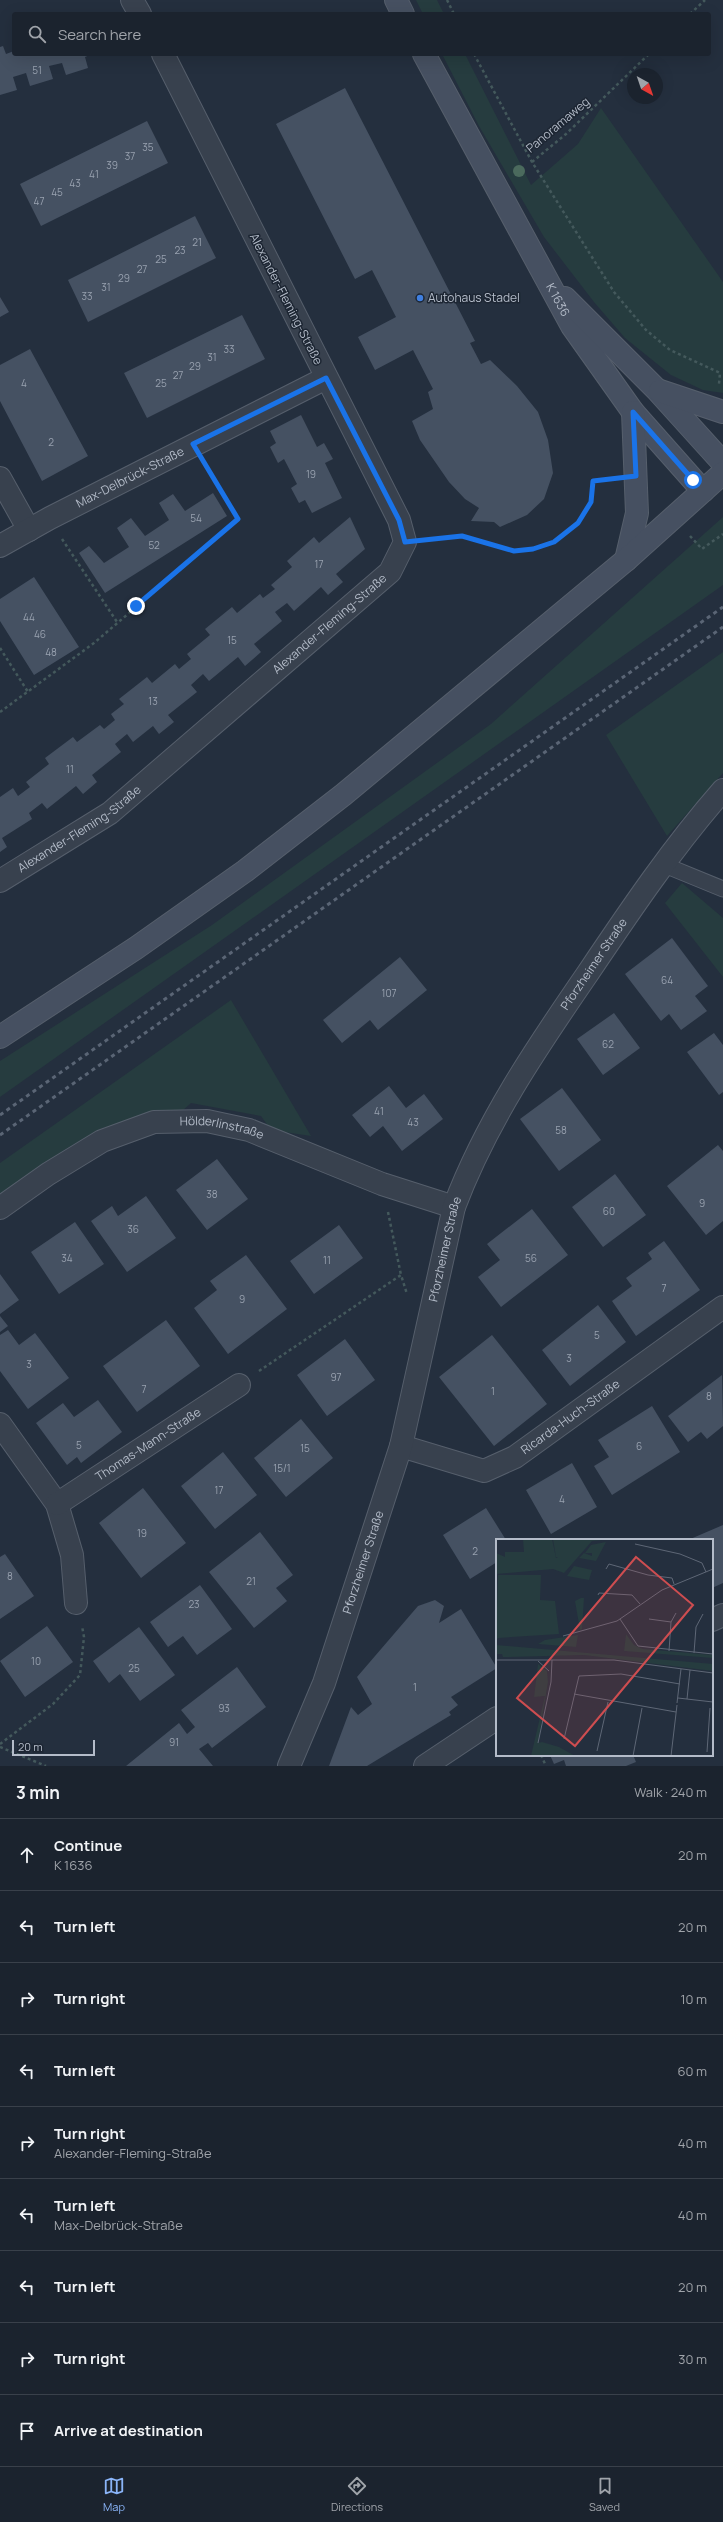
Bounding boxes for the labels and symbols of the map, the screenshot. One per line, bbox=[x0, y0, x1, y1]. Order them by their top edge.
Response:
house number: 51 bbox=[32, 63, 42, 77]
north arrow bbox=[627, 68, 663, 104]
street label: Panoramaweg bbox=[522, 93, 593, 156]
house number: 35 bbox=[142, 140, 154, 154]
house number: 37 bbox=[125, 149, 135, 163]
house number: 39 bbox=[106, 158, 118, 172]
house number: 41 bbox=[89, 167, 99, 181]
house number: 43 bbox=[69, 176, 81, 190]
house number: 45 bbox=[51, 185, 63, 199]
house number: 47 bbox=[34, 194, 44, 208]
street label: Alexander-Fleming-Straße bbox=[246, 230, 327, 367]
house number: 21 bbox=[192, 235, 202, 249]
house number: 23 bbox=[174, 243, 186, 257]
house number: 25 bbox=[155, 252, 167, 266]
house number: 27 bbox=[137, 262, 147, 276]
house number: 29 bbox=[118, 271, 130, 285]
house number: 31 bbox=[101, 280, 111, 294]
street label: K 1636 bbox=[542, 280, 574, 319]
house number: 33 bbox=[81, 289, 93, 303]
place label: Autohaus Stadel bbox=[428, 289, 520, 306]
marker: Autohaus Stadel bbox=[415, 293, 425, 303]
house number: 33 bbox=[223, 342, 235, 356]
house number: 31 bbox=[207, 350, 217, 364]
house number: 29 bbox=[189, 359, 201, 373]
house number: 27 bbox=[173, 368, 183, 382]
house number: 4 bbox=[21, 376, 27, 390]
house number: 25 bbox=[155, 376, 167, 390]
house number: 2 bbox=[48, 435, 54, 449]
street label: Max-Delbrück-Straße bbox=[73, 442, 187, 511]
house number: 19 bbox=[306, 467, 316, 481]
route start bbox=[684, 471, 702, 489]
house number: 54 bbox=[190, 511, 202, 525]
house number: 52 bbox=[148, 538, 160, 552]
house number: 17 bbox=[315, 557, 323, 571]
street label: Alexander-Fleming-Straße bbox=[268, 570, 390, 678]
route end bbox=[127, 597, 145, 615]
house number: 44 bbox=[23, 610, 35, 624]
house number: 46 bbox=[34, 627, 46, 641]
house number: 15 bbox=[227, 633, 237, 647]
house number: 48 bbox=[45, 645, 57, 659]
house number: 13 bbox=[148, 694, 158, 708]
house number: 11 bbox=[66, 762, 74, 776]
street label: Alexander-Fleming-Straße bbox=[14, 781, 144, 876]
street label: Pforzheimer Straße bbox=[556, 915, 631, 1013]
house number: 64 bbox=[661, 973, 673, 987]
house number: 107 bbox=[381, 986, 397, 1000]
house number: 62 bbox=[602, 1037, 614, 1051]
house number: 41 bbox=[374, 1104, 384, 1118]
street label: Hölderlinstraße bbox=[180, 1112, 267, 1143]
house number: 43 bbox=[407, 1115, 419, 1129]
house number: 58 bbox=[555, 1123, 567, 1137]
house number: 38 bbox=[206, 1187, 218, 1201]
street label: Pforzheimer Straße bbox=[424, 1194, 465, 1303]
house number: 9 bbox=[699, 1196, 705, 1210]
house number: 60 bbox=[603, 1204, 615, 1218]
house number: 36 bbox=[127, 1222, 139, 1236]
house number: 34 bbox=[61, 1251, 73, 1265]
house number: 56 bbox=[525, 1251, 537, 1265]
house number: 11 bbox=[323, 1253, 331, 1267]
house number: 7 bbox=[661, 1281, 667, 1295]
house number: 9 bbox=[239, 1292, 245, 1306]
house number: 5 bbox=[594, 1328, 600, 1342]
house number: 3 bbox=[566, 1351, 572, 1365]
house number: 3 bbox=[26, 1357, 32, 1371]
house number: 97 bbox=[330, 1370, 342, 1384]
street label: Ricarda-Huch-Straße bbox=[517, 1375, 623, 1458]
house number: 7 bbox=[141, 1382, 147, 1396]
house number: 1 bbox=[491, 1384, 495, 1398]
house number: 8 bbox=[706, 1389, 712, 1403]
street label: Thomas-Mann-Straße bbox=[92, 1403, 204, 1485]
house number: 5 bbox=[76, 1438, 82, 1452]
house number: 6 bbox=[636, 1439, 642, 1453]
house number: 15 bbox=[300, 1441, 310, 1455]
house number: 15/1 bbox=[273, 1461, 291, 1475]
house number: 17 bbox=[215, 1483, 223, 1497]
house number: 4 bbox=[559, 1492, 565, 1506]
street label: Pforzheimer Straße bbox=[338, 1508, 387, 1616]
house number: 19 bbox=[137, 1526, 147, 1540]
inset map bbox=[496, 1539, 713, 1756]
house number: 2 bbox=[472, 1544, 478, 1558]
house number: 8 bbox=[7, 1569, 13, 1583]
house number: 21 bbox=[246, 1574, 256, 1588]
house number: 23 bbox=[188, 1597, 200, 1611]
house number: 10 bbox=[31, 1654, 41, 1668]
house number: 25 bbox=[128, 1661, 140, 1675]
house number: 1 bbox=[413, 1680, 417, 1694]
house number: 93 bbox=[218, 1701, 230, 1715]
house number: 91 bbox=[169, 1735, 179, 1749]
scale bar bbox=[12, 1738, 95, 1757]

